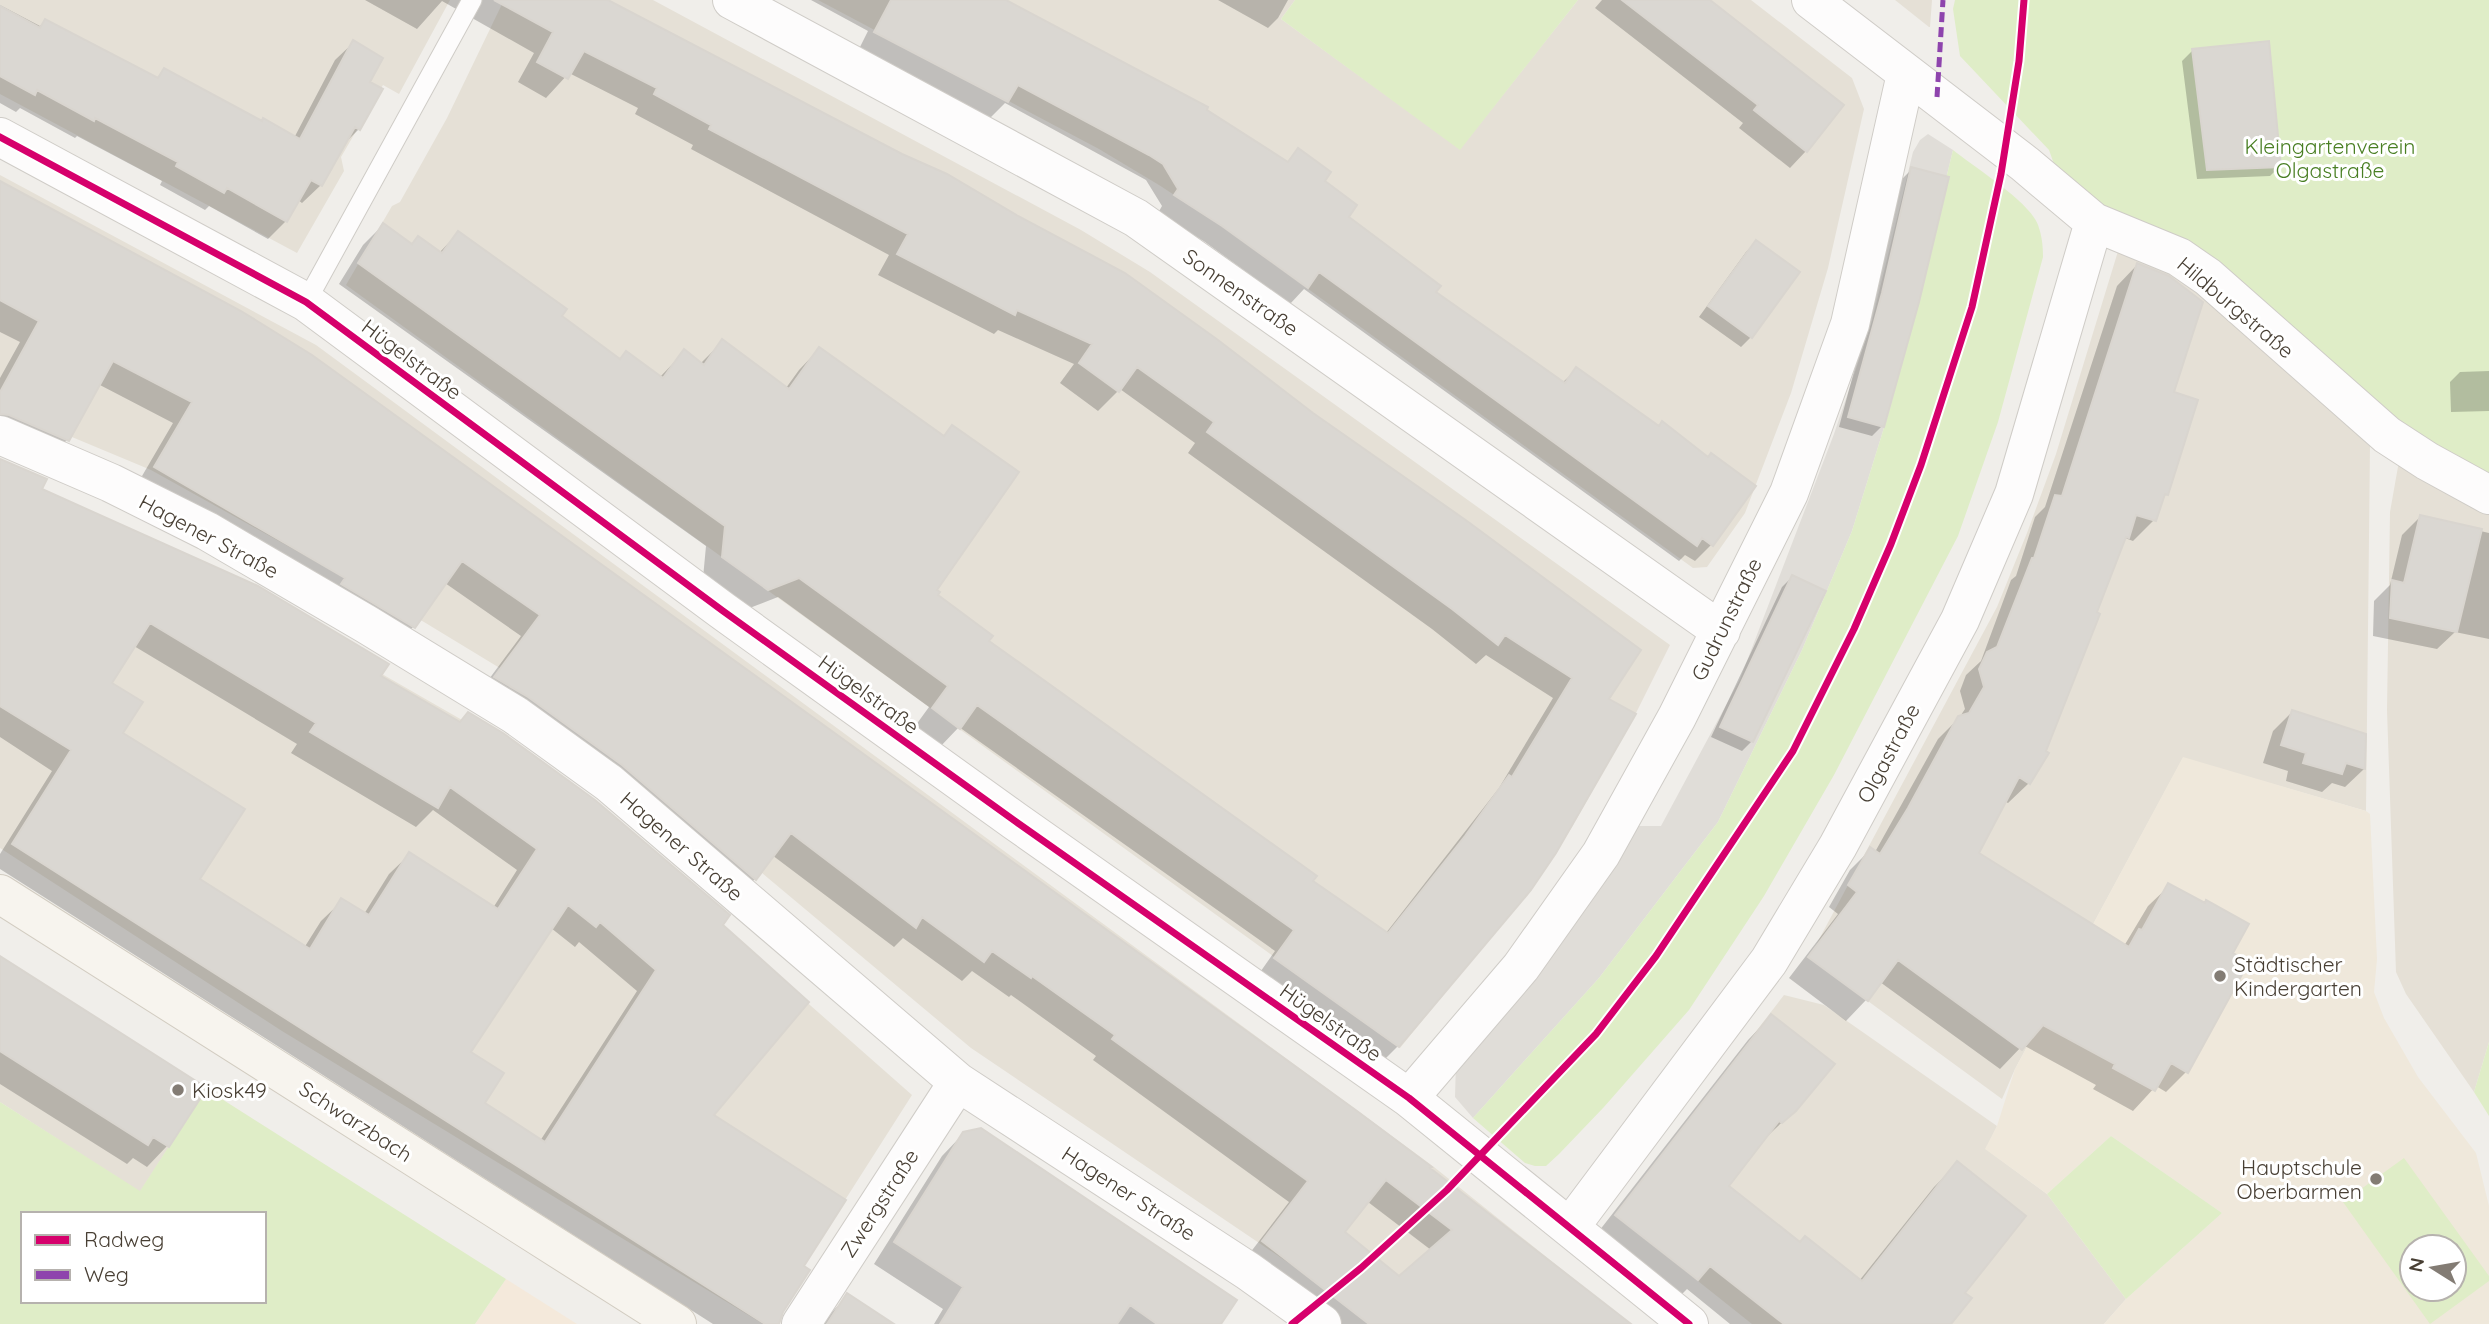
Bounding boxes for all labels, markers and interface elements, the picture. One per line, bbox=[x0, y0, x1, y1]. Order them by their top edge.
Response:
park label: Kleingartenverein Olgastraße bbox=[2244, 133, 2416, 183]
street label: Sonnenstraße bbox=[1178, 243, 1304, 341]
street label: Hildburgstraße bbox=[2172, 251, 2300, 363]
street label: Hügelstraße bbox=[357, 313, 467, 405]
street label: Hagener Straße bbox=[135, 488, 283, 584]
street label: Gudrunstraße bbox=[1685, 553, 1767, 685]
street label: Hügelstraße bbox=[813, 649, 925, 739]
street label: Olgastraße bbox=[1851, 699, 1925, 807]
street label: Hagener Straße bbox=[615, 786, 749, 906]
place label: Städtischer Kindergarten bbox=[2234, 951, 2362, 1001]
marker: Städtischer Kindergarten bbox=[2212, 968, 2228, 984]
street label: Hügelstraße bbox=[1275, 977, 1387, 1067]
street label: Schwarzbach bbox=[295, 1075, 417, 1167]
place label: Kiosk49 bbox=[192, 1077, 267, 1103]
marker: Kiosk49 bbox=[170, 1082, 186, 1098]
street label: Hagener Straße bbox=[1057, 1140, 1201, 1246]
street label: Zwergstraße bbox=[834, 1144, 924, 1262]
place label: Hauptschule Oberbarmen bbox=[2237, 1154, 2362, 1204]
marker: Hauptschule Oberbarmen bbox=[2368, 1171, 2384, 1187]
legend bbox=[21, 1212, 266, 1303]
text: Radweg bbox=[84, 1226, 164, 1252]
north arrow bbox=[2398, 1233, 2468, 1303]
text: N bbox=[2403, 1256, 2429, 1274]
text: Weg bbox=[84, 1261, 129, 1287]

